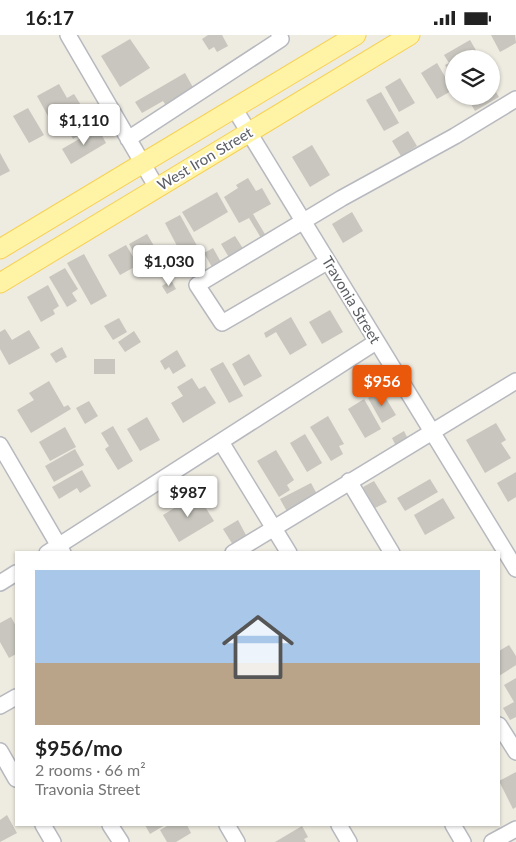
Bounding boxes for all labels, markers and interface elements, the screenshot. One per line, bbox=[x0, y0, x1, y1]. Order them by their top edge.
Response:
text: 16:17 bbox=[25, 6, 74, 29]
map controls bbox=[445, 50, 500, 105]
button: layers bbox=[445, 50, 500, 105]
pin: $1,110 bbox=[43, 103, 125, 146]
text: $1,110 bbox=[59, 110, 109, 129]
street label: West Iron Street bbox=[154, 122, 256, 194]
pin: $1,030 bbox=[128, 245, 210, 287]
text: $1,030 bbox=[144, 251, 194, 270]
street label: Travonia Street bbox=[319, 253, 385, 347]
pin: $956 bbox=[352, 365, 412, 407]
text: $956 bbox=[363, 371, 401, 390]
pin: $987 bbox=[158, 475, 218, 518]
text: $987 bbox=[169, 482, 207, 501]
icon: home bbox=[213, 602, 303, 692]
text: $956/mo bbox=[35, 735, 123, 760]
text: 2 rooms · 66 m² bbox=[35, 760, 146, 779]
text: Travonia Street bbox=[35, 779, 140, 798]

